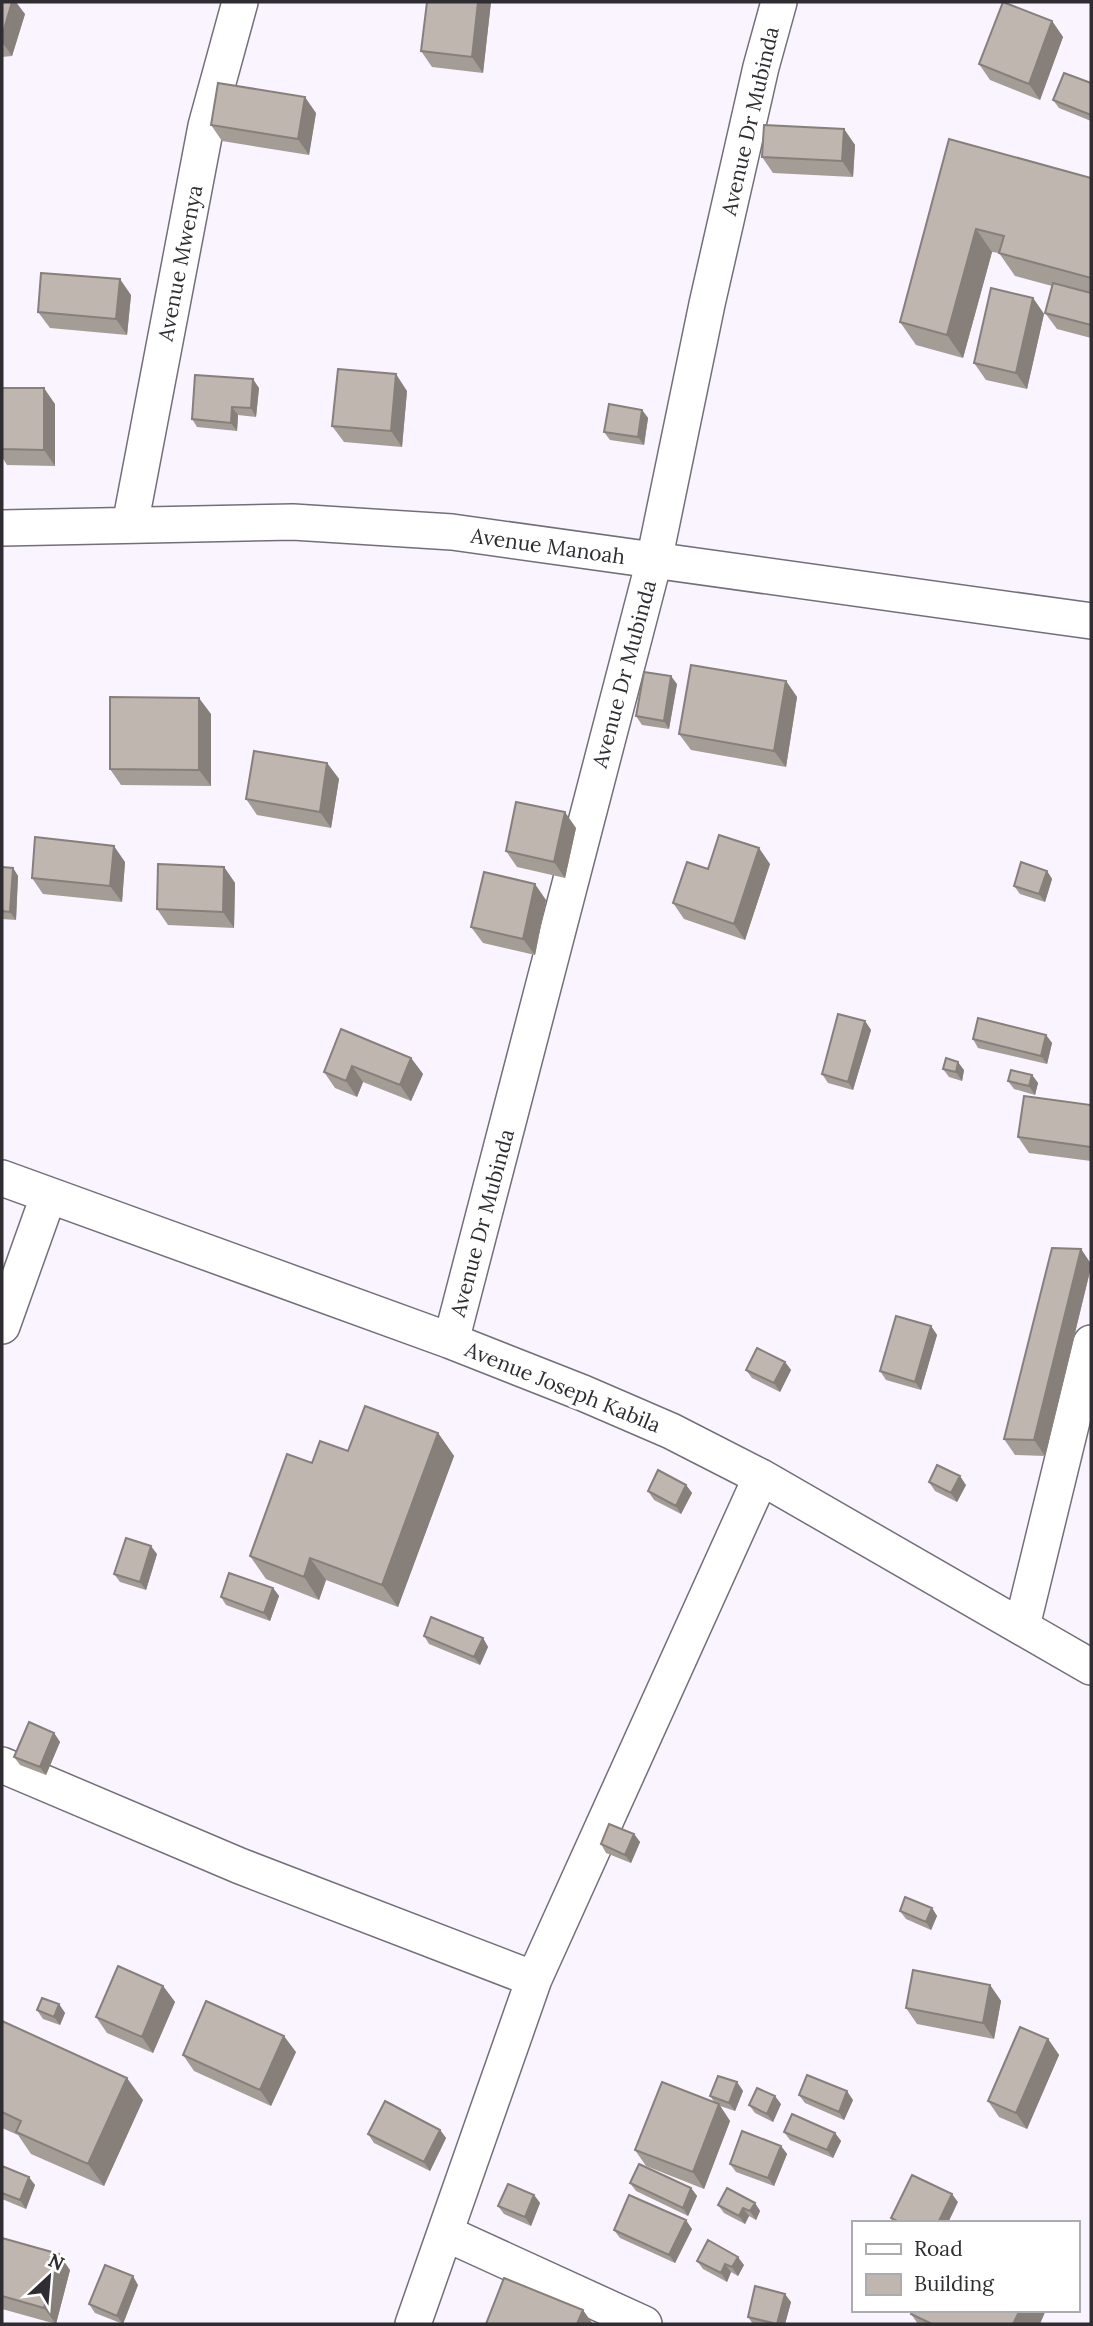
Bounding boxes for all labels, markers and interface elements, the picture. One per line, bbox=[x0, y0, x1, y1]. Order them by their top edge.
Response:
street label: Avenue Dr Mubinda bbox=[715, 24, 785, 219]
street label: Avenue Mwenya bbox=[151, 183, 208, 344]
street label: Avenue Manoah bbox=[468, 522, 627, 570]
street label: Avenue Dr Mubinda bbox=[586, 577, 662, 772]
street label: Avenue Dr Mubinda bbox=[444, 1126, 520, 1321]
street label: Avenue Joseph Kabila bbox=[460, 1335, 665, 1439]
legend bbox=[852, 2221, 1079, 2312]
text: Road bbox=[914, 2235, 963, 2262]
north arrow bbox=[14, 2242, 84, 2312]
text: N bbox=[45, 2248, 69, 2276]
text: Building bbox=[914, 2270, 994, 2297]

